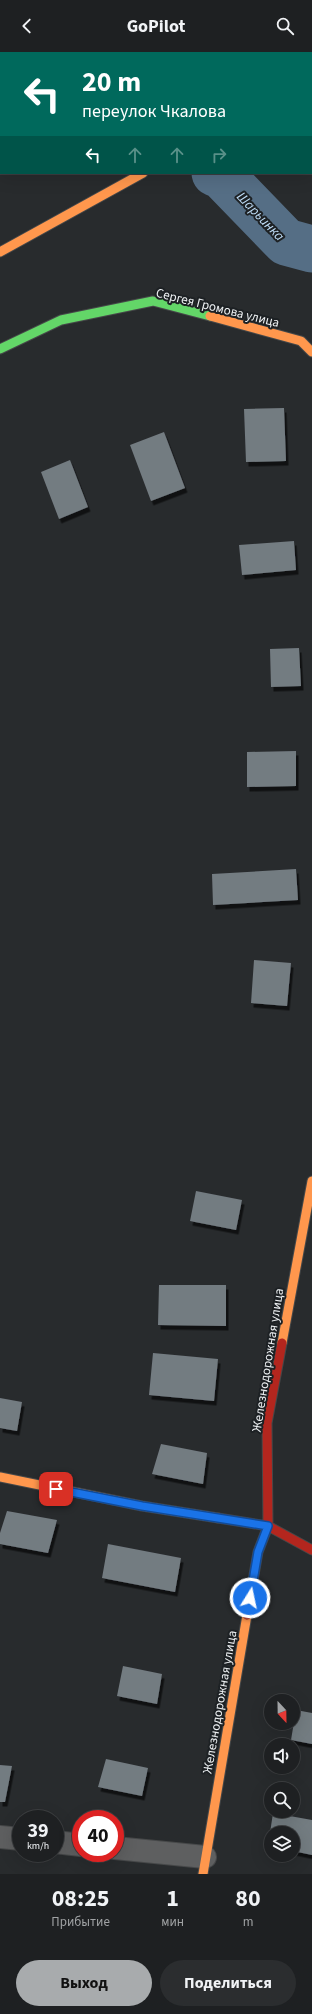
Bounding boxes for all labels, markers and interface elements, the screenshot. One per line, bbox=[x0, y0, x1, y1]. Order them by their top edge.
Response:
text: GoPilot bbox=[127, 14, 185, 39]
icon: back bbox=[16, 15, 38, 37]
icon: search bbox=[274, 15, 296, 37]
text: 20 m bbox=[82, 62, 141, 102]
icon: left bbox=[16, 68, 68, 120]
text: переулок Чкалова bbox=[82, 99, 226, 124]
icon: left bbox=[82, 144, 104, 166]
icon: ahead bbox=[124, 144, 146, 166]
icon: ahead bbox=[166, 144, 188, 166]
icon: right bbox=[208, 144, 230, 166]
water label: Шарьинка bbox=[232, 188, 289, 246]
street label: Сергея Громова улица bbox=[154, 284, 281, 332]
street label: Железнодорожная улица bbox=[248, 1287, 288, 1433]
pin bbox=[39, 1472, 73, 1506]
icon: arrive bbox=[45, 1478, 67, 1500]
position arrow bbox=[229, 1577, 271, 1619]
street label: Железнодорожная улица bbox=[199, 1629, 241, 1775]
north arrow bbox=[264, 1694, 300, 1730]
map controls bbox=[264, 1694, 300, 1862]
button: sound bbox=[264, 1738, 300, 1774]
button: search bbox=[264, 1782, 300, 1818]
speed limit sign: 40 bbox=[72, 1810, 124, 1862]
text: 39 bbox=[27, 1817, 49, 1845]
button: layers bbox=[264, 1826, 300, 1862]
text: km/h bbox=[27, 1839, 49, 1853]
text: 08:25 bbox=[52, 1881, 110, 1916]
text: 1 bbox=[166, 1881, 179, 1916]
text: 80 bbox=[235, 1881, 261, 1916]
text: Прибытие bbox=[51, 1913, 110, 1931]
text: мин bbox=[161, 1913, 184, 1931]
text: m bbox=[243, 1913, 253, 1931]
button: Выход bbox=[16, 1960, 152, 2006]
button: Поделиться bbox=[160, 1960, 296, 2006]

